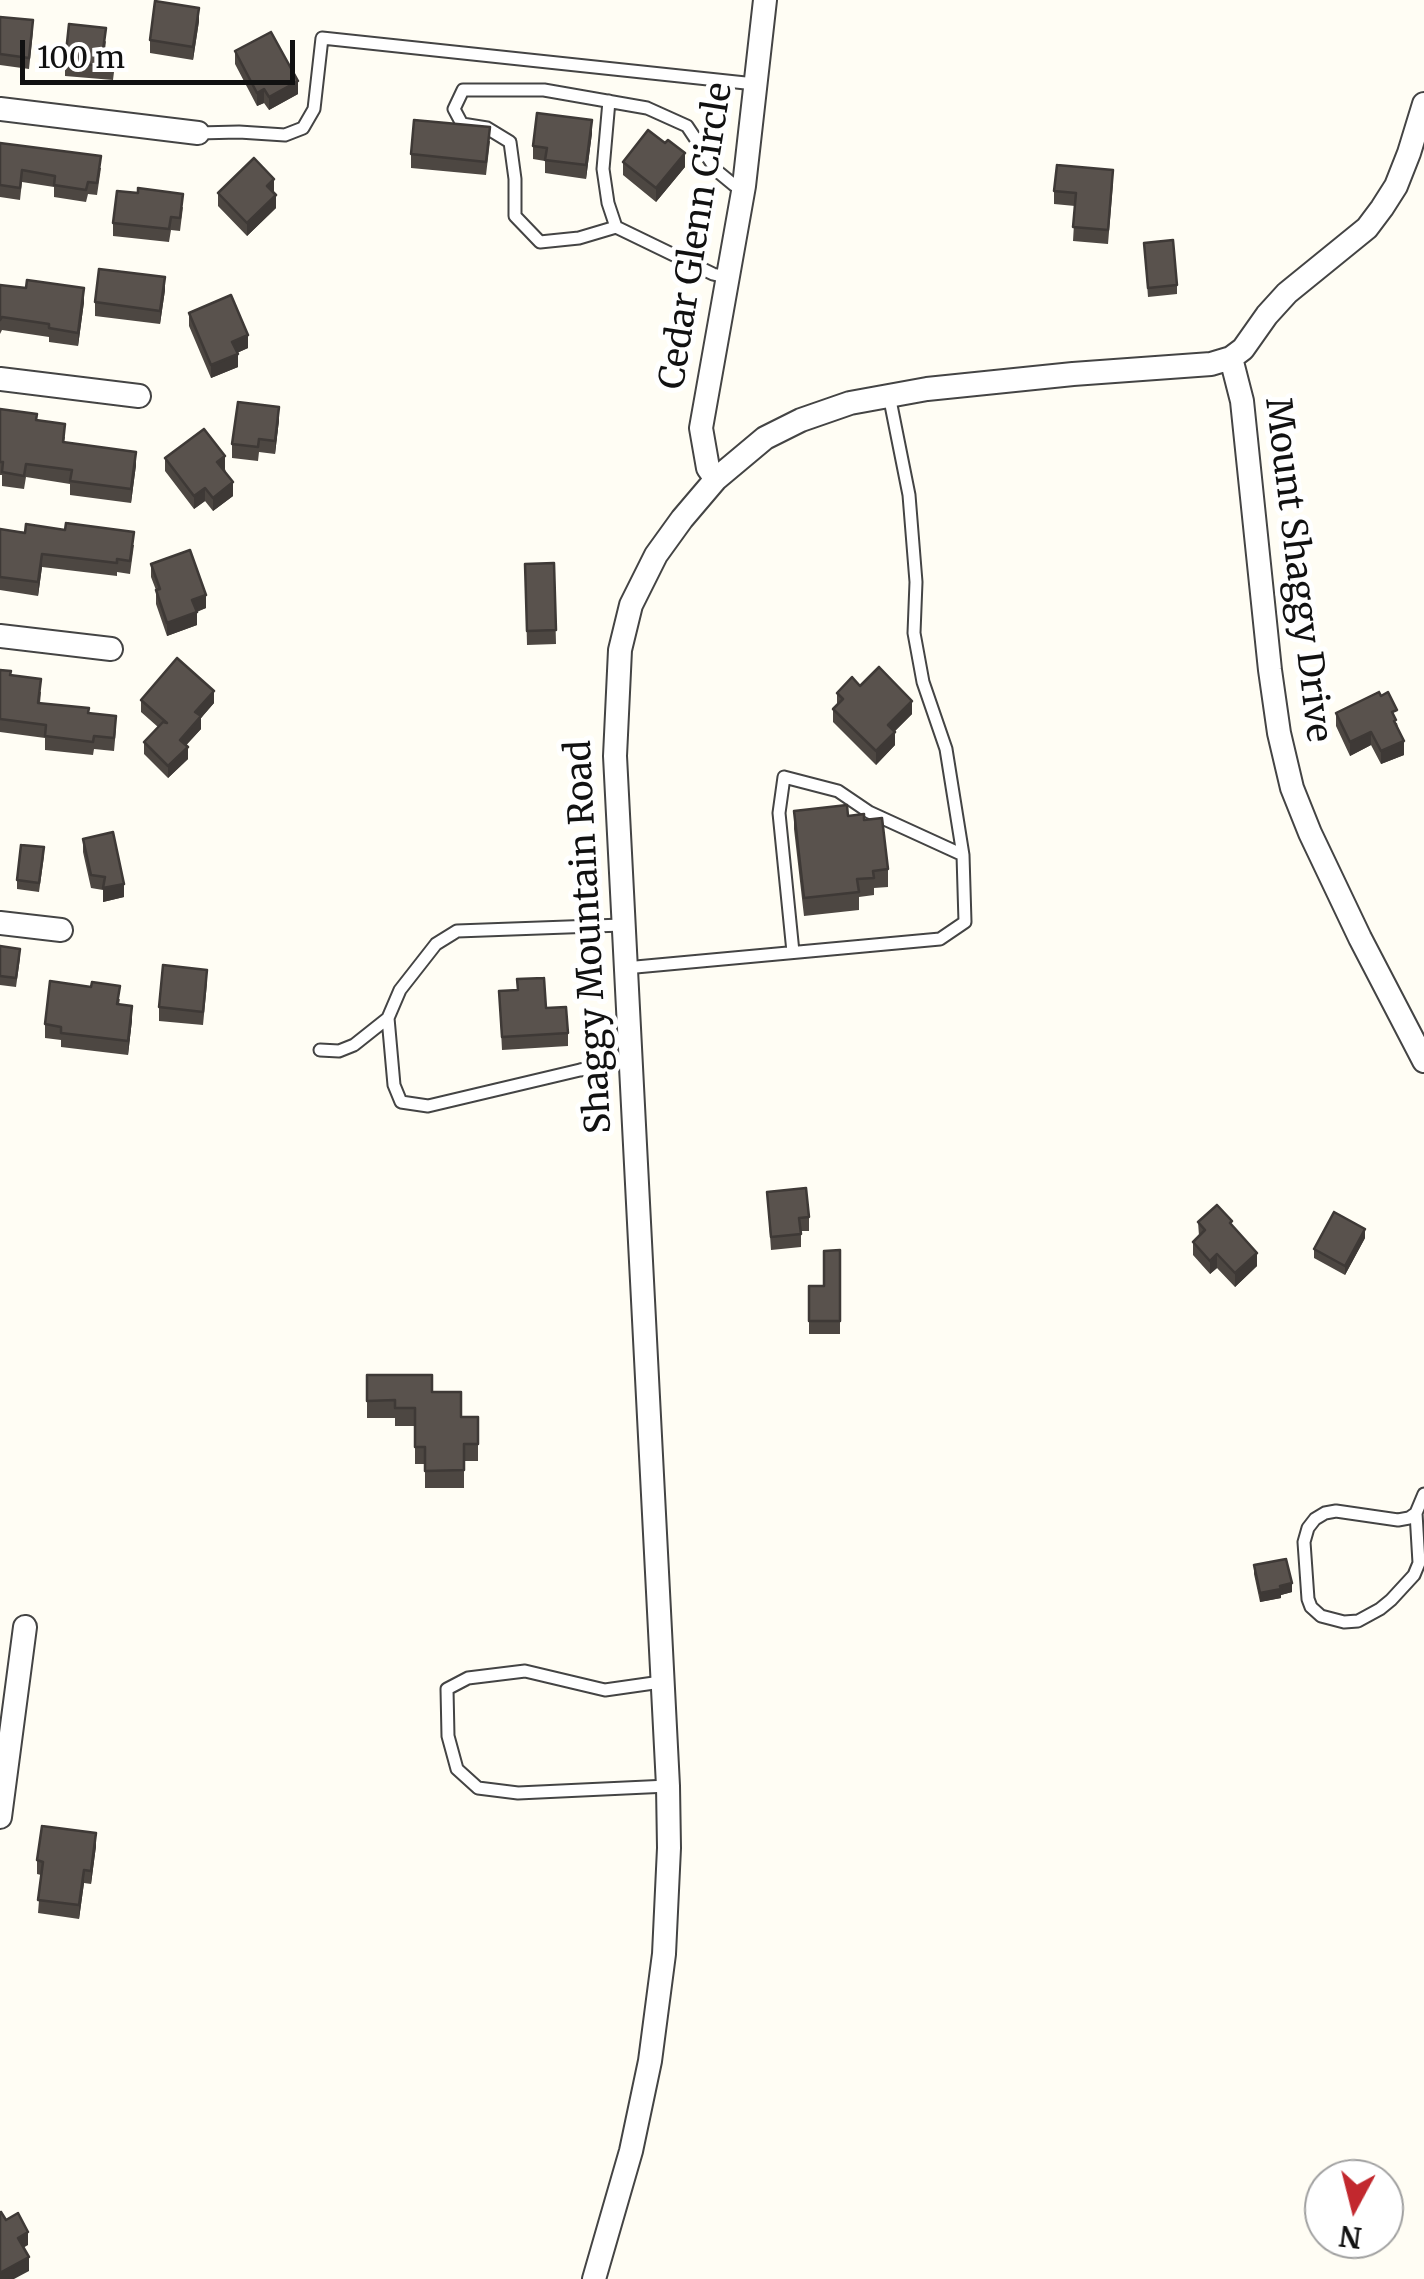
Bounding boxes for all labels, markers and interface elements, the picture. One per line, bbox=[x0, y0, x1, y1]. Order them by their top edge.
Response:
scale bar bbox=[25, 20, 300, 82]
text: 100 m bbox=[37, 38, 125, 76]
street label: Cedar Glenn Circle bbox=[652, 80, 742, 392]
street label: Mount Shaggy Drive bbox=[1255, 396, 1339, 744]
street label: Shaggy Mountain Road bbox=[559, 739, 621, 1135]
north arrow bbox=[1304, 2159, 1404, 2259]
text: N bbox=[1337, 2218, 1364, 2256]

